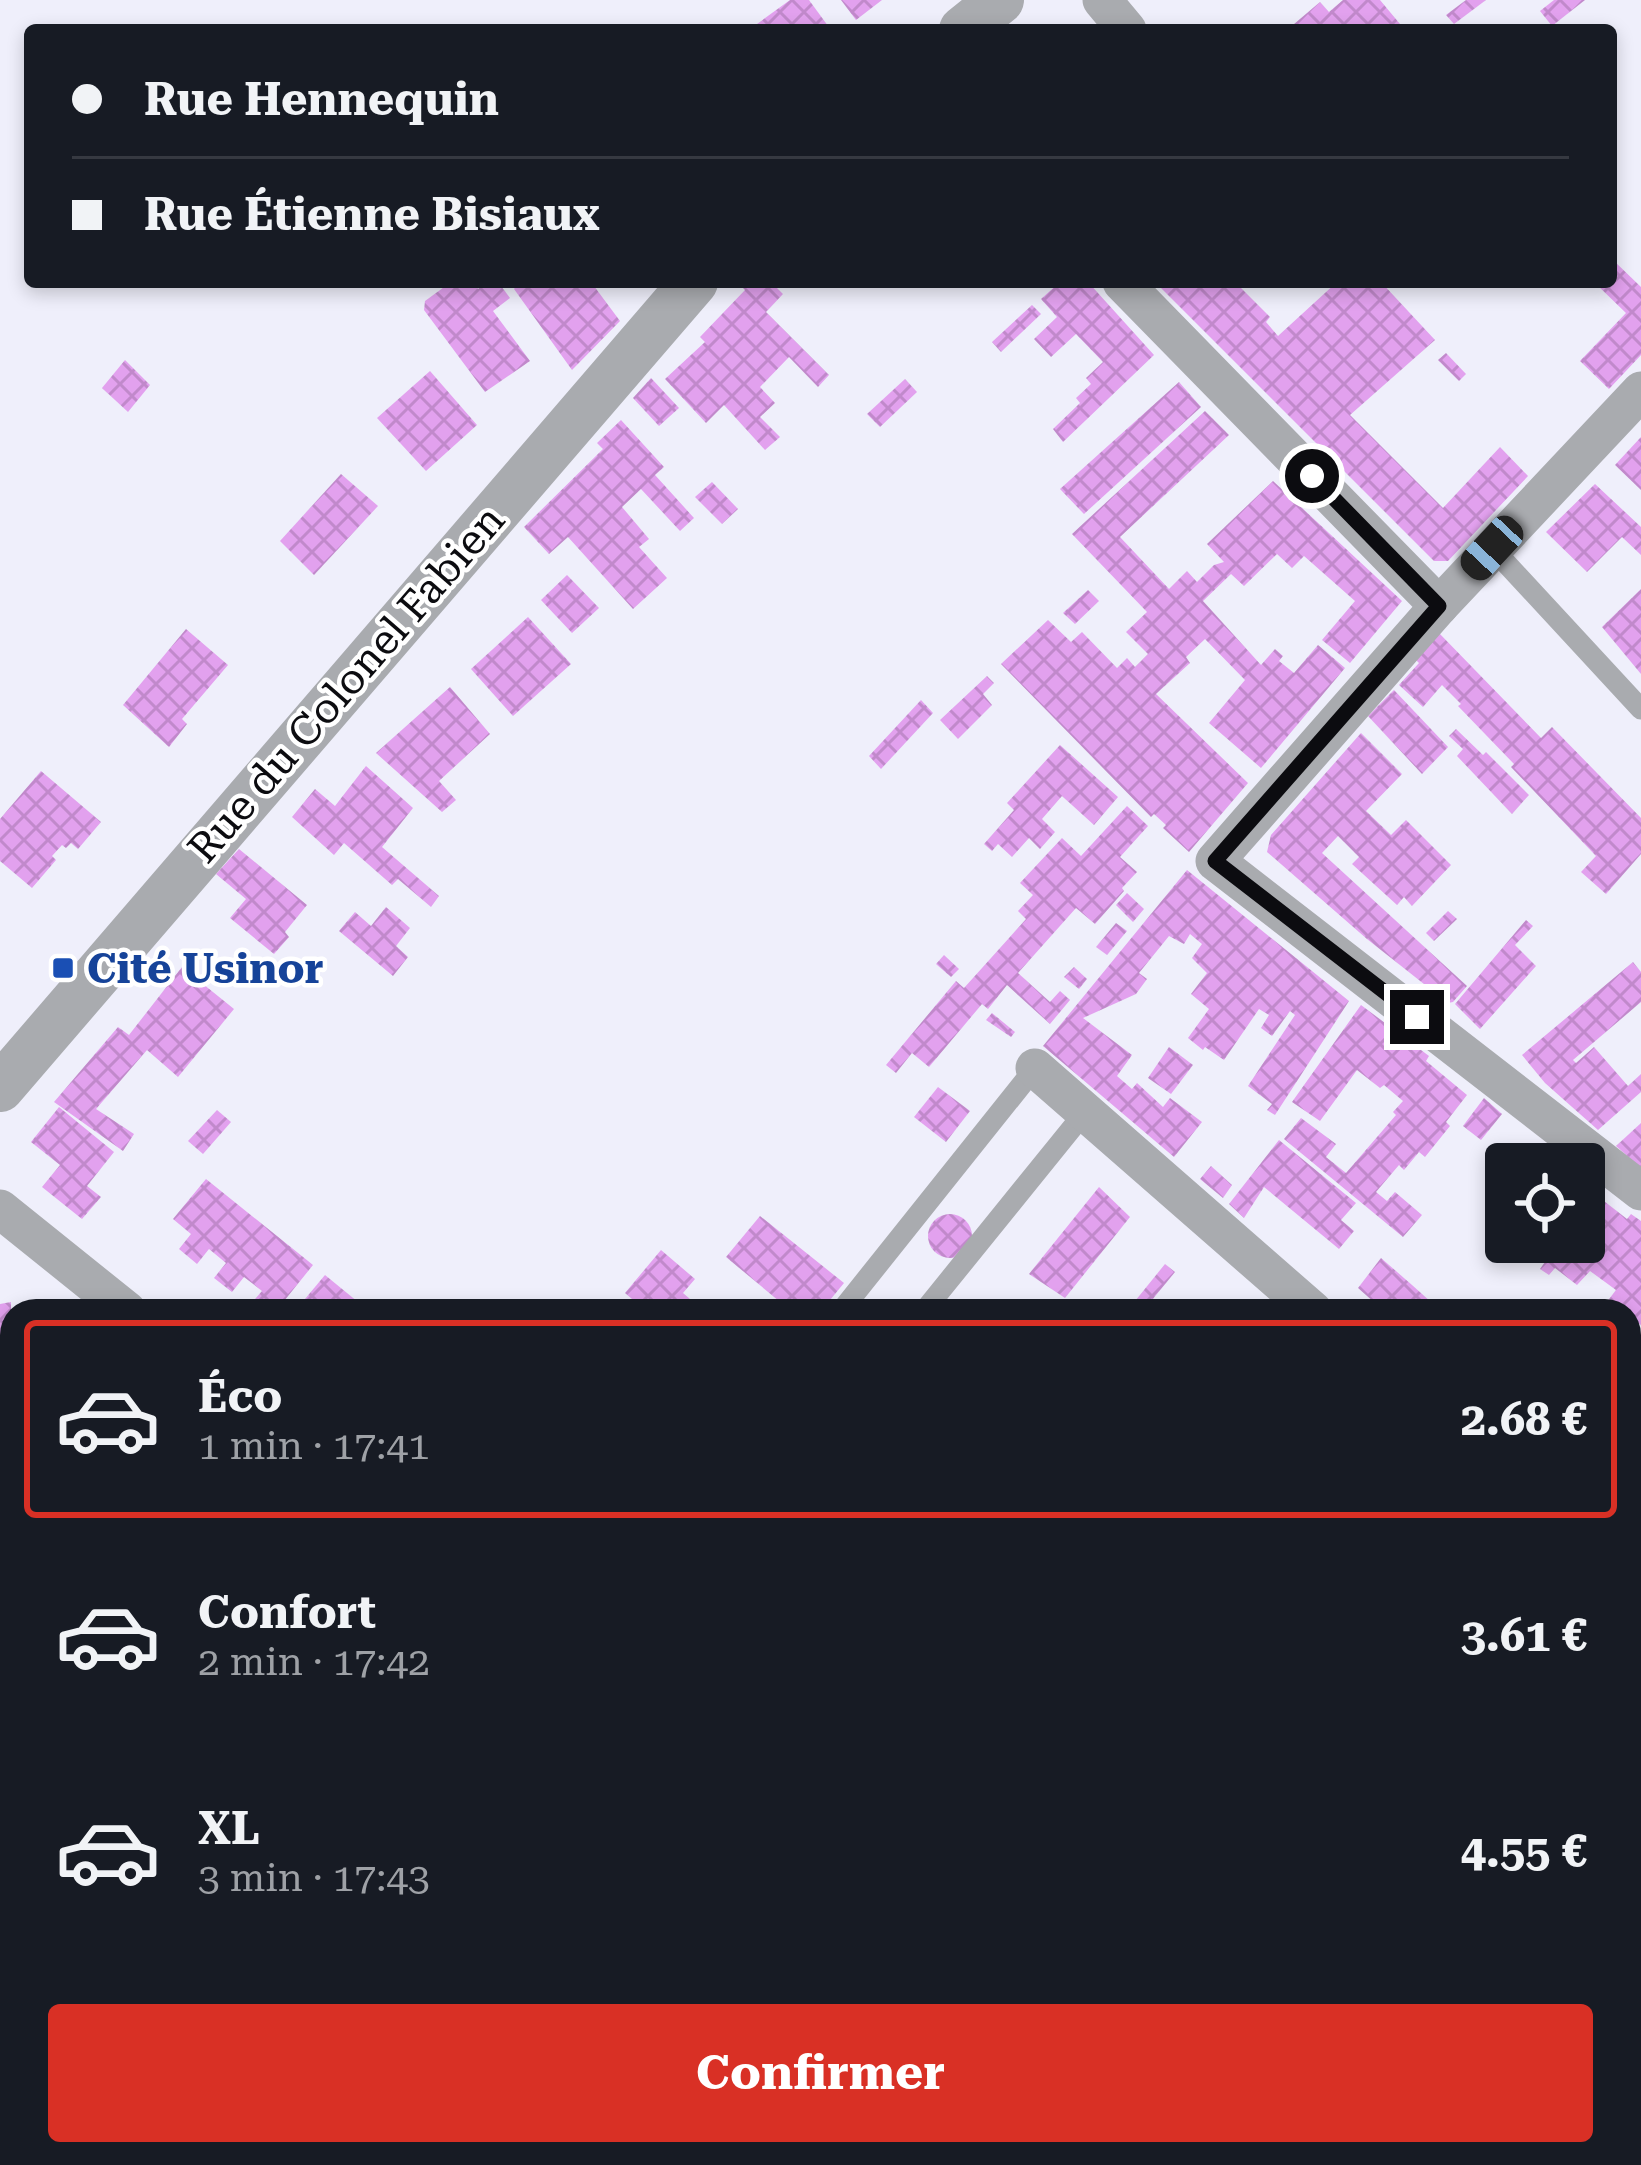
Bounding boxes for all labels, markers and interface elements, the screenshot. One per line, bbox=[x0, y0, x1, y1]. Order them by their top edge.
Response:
text: Rue Hennequin bbox=[144, 73, 499, 126]
text: Rue Étienne Bisiaux bbox=[144, 188, 600, 241]
route start bbox=[1285, 449, 1339, 503]
street label: Rue du Colonel Fabien bbox=[178, 496, 514, 872]
car bbox=[1454, 509, 1530, 587]
place label: Cité Usinor bbox=[87, 944, 324, 993]
marker: Cité Usinor bbox=[50, 955, 76, 981]
route end bbox=[1390, 990, 1444, 1044]
map controls bbox=[1485, 1143, 1605, 1263]
button: locate bbox=[1485, 1143, 1605, 1263]
icon: car bbox=[54, 1365, 162, 1473]
text: Éco bbox=[198, 1370, 282, 1423]
text: 2.68 € bbox=[1461, 1393, 1587, 1446]
text: 1 min · 17:41 bbox=[198, 1423, 430, 1469]
icon: car bbox=[54, 1581, 162, 1689]
text: Confort bbox=[198, 1586, 376, 1639]
text: 3.61 € bbox=[1461, 1609, 1587, 1662]
text: 2 min · 17:42 bbox=[198, 1639, 430, 1685]
icon: car bbox=[54, 1797, 162, 1905]
text: XL bbox=[198, 1802, 260, 1855]
text: 4.55 € bbox=[1461, 1825, 1587, 1878]
text: 3 min · 17:43 bbox=[198, 1855, 430, 1901]
button: Confirmer bbox=[48, 2004, 1593, 2142]

